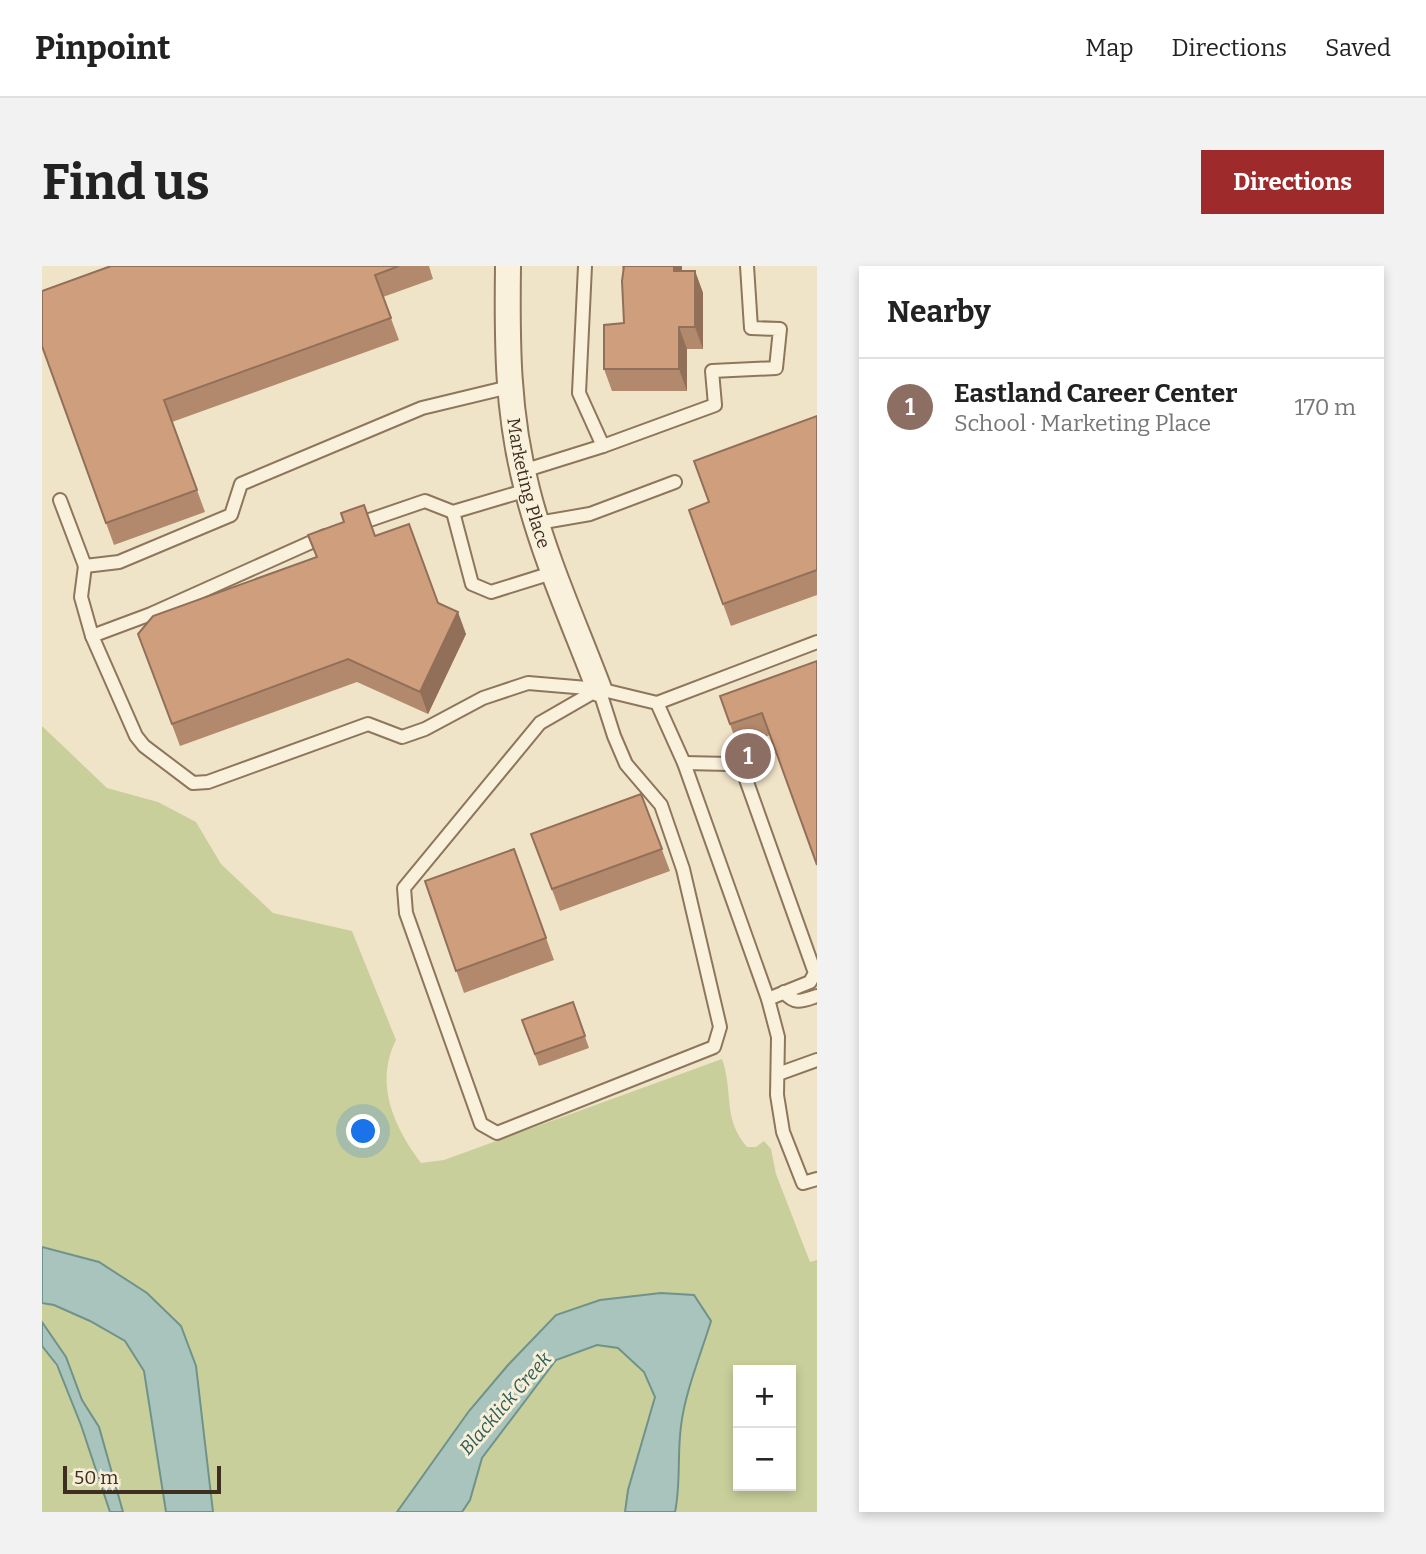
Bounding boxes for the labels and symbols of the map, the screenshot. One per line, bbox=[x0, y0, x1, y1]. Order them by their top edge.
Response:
street label: Marketing Place bbox=[502, 416, 555, 551]
pin: 1 bbox=[725, 730, 771, 782]
your location bbox=[346, 1114, 380, 1148]
water label: Blacklick Creek bbox=[455, 1347, 557, 1459]
scale bar bbox=[63, 1463, 220, 1495]

